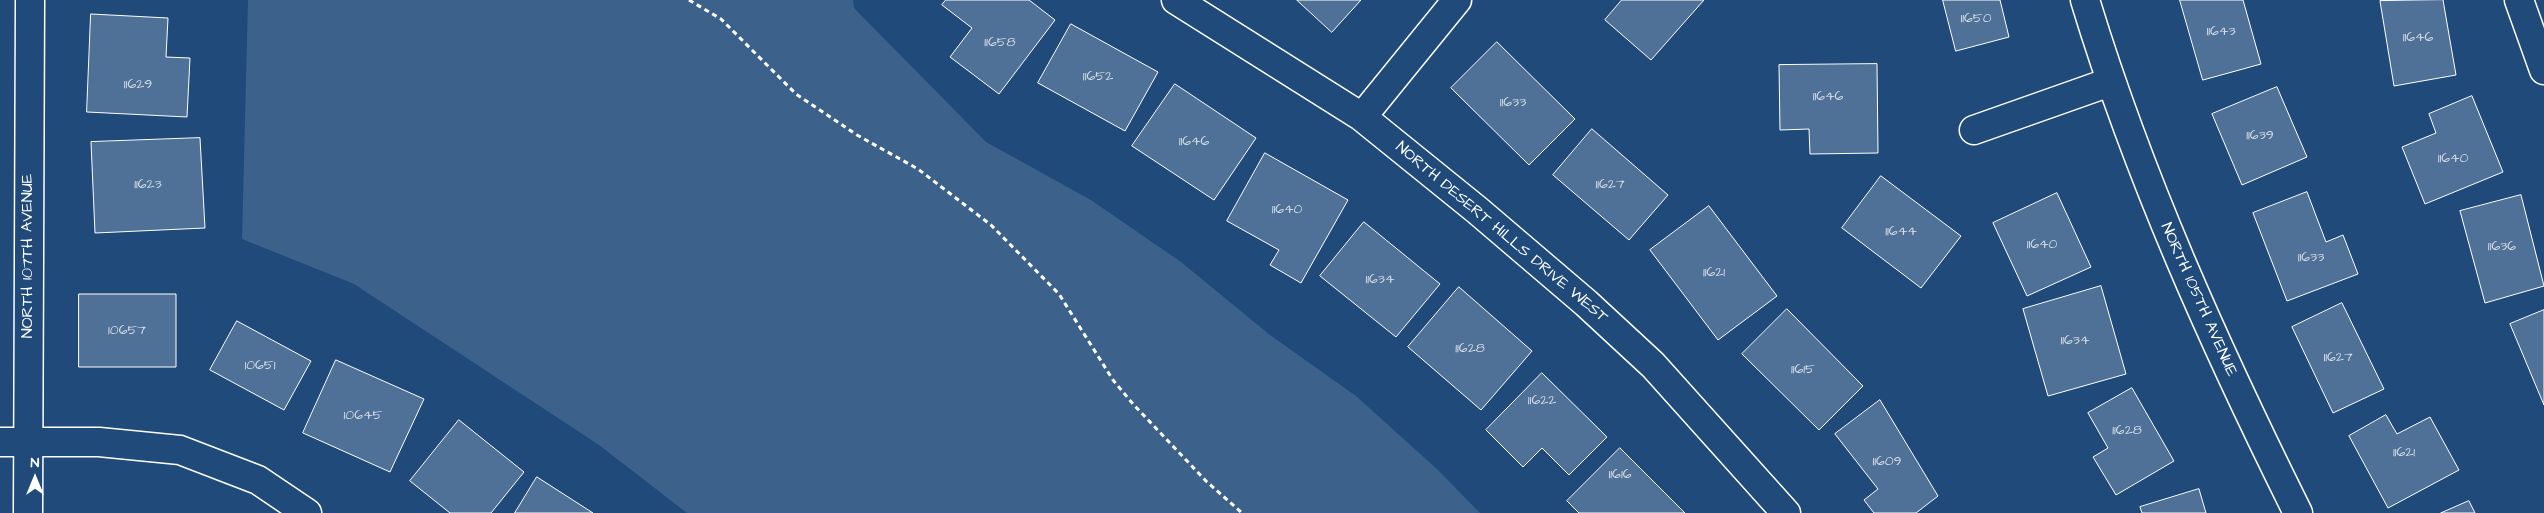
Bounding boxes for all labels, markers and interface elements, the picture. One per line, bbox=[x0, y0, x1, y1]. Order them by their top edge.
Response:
house number: 11650 bbox=[1960, 11, 1992, 27]
house number: 11643 bbox=[2206, 24, 2236, 40]
house number: 11646 bbox=[2403, 30, 2433, 46]
house number: 11658 bbox=[984, 35, 1016, 51]
house number: 11652 bbox=[1083, 69, 1113, 85]
house number: 11629 bbox=[124, 77, 152, 93]
house number: 11646 bbox=[1813, 89, 1843, 105]
house number: 11633 bbox=[1500, 95, 1526, 111]
house number: 11639 bbox=[2246, 128, 2274, 144]
house number: 11646 bbox=[1179, 134, 1209, 150]
street label: NORTH DESERT HILLS DRIVE WEST bbox=[1391, 138, 1611, 328]
house number: 11640 bbox=[2438, 151, 2468, 167]
street label: NORTH 107TH AVENUE bbox=[19, 174, 39, 338]
house number: 11623 bbox=[134, 177, 162, 193]
house number: 11627 bbox=[1596, 177, 1624, 193]
house number: 11640 bbox=[1272, 202, 1302, 218]
street label: NORTH 105TH AVENUE bbox=[2155, 220, 2241, 380]
house number: 11644 bbox=[1885, 224, 1917, 240]
house number: 11640 bbox=[2027, 237, 2057, 253]
house number: 11636 bbox=[2488, 239, 2516, 255]
house number: 11633 bbox=[2298, 250, 2324, 266]
house number: 11621 bbox=[1703, 265, 1725, 281]
house number: 11634 bbox=[1365, 272, 1395, 288]
house number: 10657 bbox=[108, 323, 146, 339]
house number: 11634 bbox=[2060, 333, 2090, 349]
house number: 11628 bbox=[1455, 341, 1485, 357]
house number: 11627 bbox=[2324, 350, 2352, 366]
house number: 10651 bbox=[244, 358, 276, 374]
house number: 11615 bbox=[1791, 362, 1815, 378]
house number: 11622 bbox=[1528, 393, 1556, 409]
house number: 10645 bbox=[344, 408, 382, 424]
house number: 11628 bbox=[2112, 423, 2142, 439]
house number: 11621 bbox=[2393, 445, 2415, 461]
north arrow bbox=[10, 453, 60, 503]
text: N bbox=[31, 453, 39, 473]
house number: 11609 bbox=[1872, 454, 1902, 470]
house number: 11616 bbox=[1609, 467, 1631, 483]

